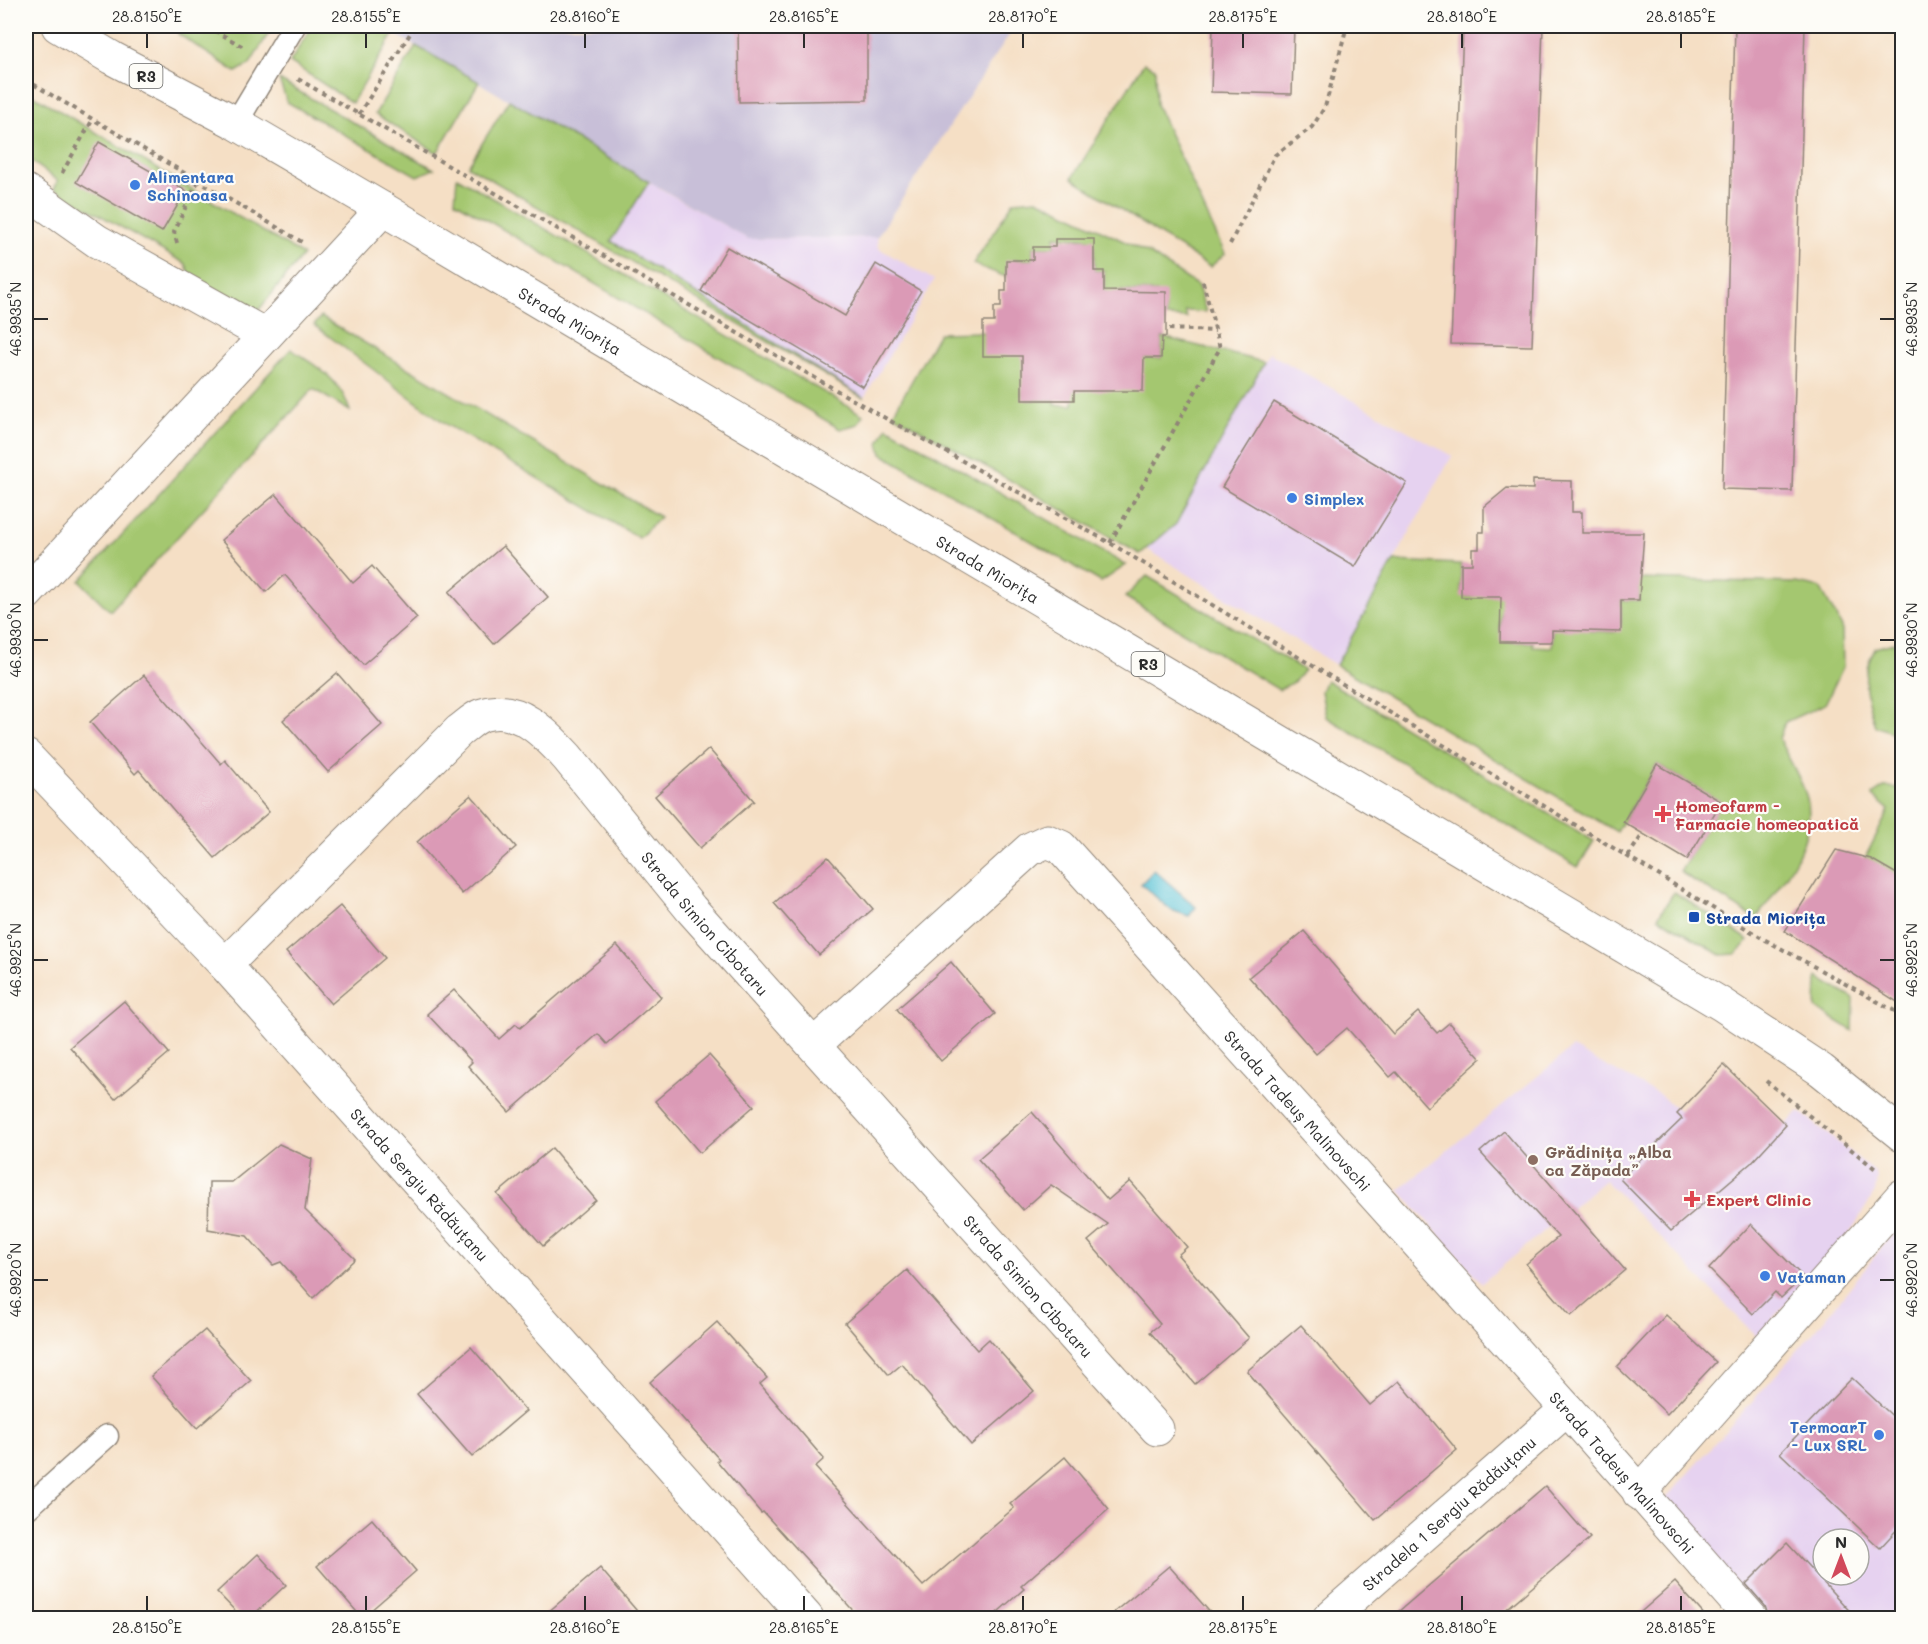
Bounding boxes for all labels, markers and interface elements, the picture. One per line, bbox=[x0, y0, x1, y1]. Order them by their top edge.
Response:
text: 28.8150°E bbox=[112, 6, 182, 26]
text: 28.8155°E bbox=[331, 6, 401, 26]
text: 28.8160°E bbox=[550, 6, 621, 26]
text: 28.8165°E bbox=[769, 6, 839, 26]
text: 28.8170°E bbox=[988, 6, 1058, 26]
text: 28.8175°E bbox=[1208, 6, 1278, 26]
text: 28.8180°E bbox=[1427, 6, 1498, 26]
text: 28.8185°E bbox=[1646, 6, 1716, 26]
road number: R3 bbox=[130, 64, 162, 88]
place label: Alimentara Schinoasa bbox=[147, 166, 235, 205]
marker: Alimentara Schinoasa bbox=[128, 178, 142, 192]
text: 46.9935°N bbox=[5, 282, 25, 356]
street label: Strada Miorița bbox=[515, 282, 626, 359]
text: 46.9935°N bbox=[1901, 282, 1921, 356]
place label: Simplex bbox=[1304, 488, 1364, 509]
marker: Simplex bbox=[1285, 491, 1299, 505]
street label: Strada Miorița bbox=[933, 530, 1044, 607]
text: 46.9930°N bbox=[5, 603, 25, 677]
text: 46.9930°N bbox=[1901, 603, 1921, 677]
road number: R3 bbox=[1132, 652, 1164, 676]
place label: Homeofarm - Farmacie homeopatică bbox=[1675, 795, 1859, 834]
marker: Homeofarm - Farmacie homeopatică bbox=[1656, 807, 1670, 821]
street label: Strada Simion Cibotaru bbox=[637, 846, 774, 1000]
place label: Strada Miorița bbox=[1706, 907, 1826, 929]
marker: Strada Miorița bbox=[1687, 910, 1701, 924]
text: 46.9925°N bbox=[5, 923, 25, 997]
text: 46.9925°N bbox=[1901, 923, 1921, 997]
street label: Strada Tadeuș Malinovschi bbox=[1220, 1025, 1376, 1195]
street label: Strada Sergiu Rădăuțanu bbox=[346, 1103, 494, 1265]
place label: Grădinița „Alba ca Zăpada” bbox=[1545, 1141, 1672, 1180]
marker: Grădinița „Alba ca Zăpada” bbox=[1526, 1153, 1540, 1167]
place label: Expert Clinic bbox=[1706, 1189, 1811, 1210]
marker: Expert Clinic bbox=[1683, 1190, 1701, 1208]
street label: Strada Simion Cibotaru bbox=[959, 1210, 1098, 1361]
text: 46.9920°N bbox=[5, 1243, 25, 1317]
text: 46.9920°N bbox=[1901, 1243, 1921, 1317]
place label: Vataman bbox=[1777, 1266, 1846, 1287]
marker: Vataman bbox=[1758, 1269, 1772, 1283]
street label: Strada Tadeuș Malinovschi bbox=[1545, 1387, 1700, 1558]
place label: TermoarT - Lux SRL bbox=[1790, 1416, 1867, 1455]
marker: TermoarT - Lux SRL bbox=[1872, 1428, 1886, 1442]
street label: Stradela 1 Sergiu Rădăuțanu bbox=[1357, 1431, 1540, 1595]
north arrow bbox=[1811, 1527, 1871, 1587]
text: N bbox=[1835, 1531, 1847, 1552]
text: 28.8150°E bbox=[112, 1617, 182, 1637]
text: 28.8155°E bbox=[331, 1617, 401, 1637]
text: 28.8160°E bbox=[550, 1617, 621, 1637]
text: 28.8165°E bbox=[769, 1617, 839, 1637]
text: 28.8170°E bbox=[988, 1617, 1058, 1637]
text: 28.8175°E bbox=[1208, 1617, 1278, 1637]
text: 28.8180°E bbox=[1427, 1617, 1498, 1637]
text: 28.8185°E bbox=[1646, 1617, 1716, 1637]

